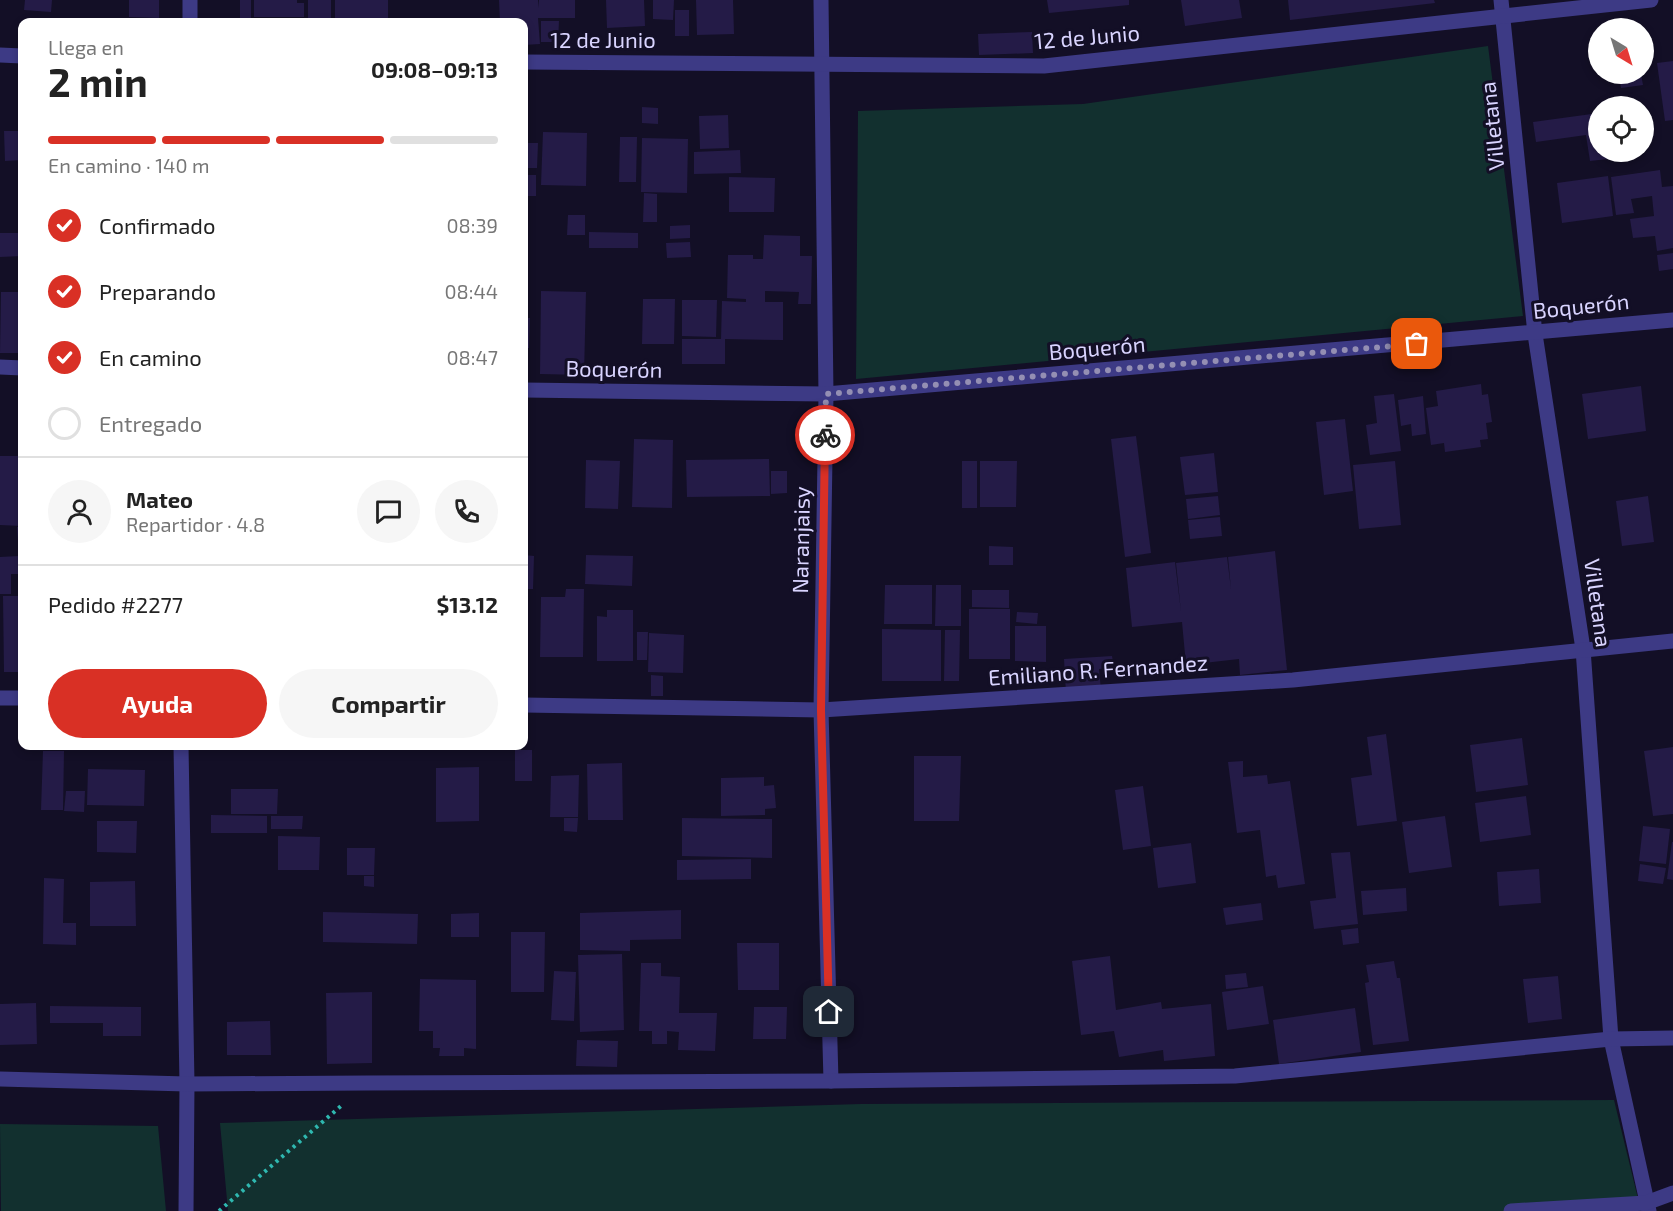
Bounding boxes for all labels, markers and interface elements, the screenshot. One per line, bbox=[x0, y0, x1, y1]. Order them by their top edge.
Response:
street label: 12 de Junio bbox=[1033, 18, 1141, 54]
north arrow bbox=[1588, 18, 1654, 84]
map controls bbox=[1588, 18, 1654, 162]
street label: 12 de Junio bbox=[550, 26, 656, 52]
text: Llega en bbox=[48, 35, 124, 59]
text: 09:08–09:13 bbox=[371, 56, 498, 82]
text: 2 min bbox=[48, 58, 148, 105]
street label: Villetana bbox=[1473, 80, 1509, 172]
button: locate bbox=[1588, 96, 1654, 162]
text: En camino · 140 m bbox=[48, 153, 209, 177]
icon: check bbox=[48, 209, 81, 242]
text: Confirmado bbox=[99, 212, 215, 238]
text: 08:39 bbox=[447, 213, 498, 237]
icon: check bbox=[48, 275, 81, 308]
text: Preparando bbox=[99, 278, 216, 304]
text: 08:44 bbox=[444, 279, 498, 303]
street label: Boquerón bbox=[1531, 287, 1630, 323]
pin bbox=[1391, 318, 1442, 369]
icon: bag bbox=[1400, 327, 1433, 360]
street label: Boquerón bbox=[1048, 330, 1146, 364]
icon: check bbox=[48, 341, 81, 374]
text: En camino bbox=[99, 344, 202, 370]
text: 08:47 bbox=[447, 345, 498, 369]
street label: Boquerón bbox=[565, 354, 663, 382]
courier bbox=[795, 405, 855, 465]
text: Entregado bbox=[99, 410, 202, 436]
icon: bike bbox=[809, 419, 842, 452]
button: person bbox=[48, 480, 111, 543]
button: chat bbox=[357, 480, 420, 543]
button: phone bbox=[435, 480, 498, 543]
text: Mateo bbox=[126, 486, 193, 512]
street label: Naranjaisy bbox=[786, 486, 815, 594]
text: Repartidor · 4.8 bbox=[126, 512, 265, 536]
street label: Villetana bbox=[1580, 557, 1618, 649]
text: Pedido #2277 bbox=[48, 591, 183, 617]
text: $13.12 bbox=[437, 591, 498, 617]
street label: Emiliano R. Fernandez bbox=[987, 648, 1209, 690]
button: Ayuda bbox=[48, 669, 267, 738]
button: Compartir bbox=[279, 669, 498, 738]
pin bbox=[803, 986, 854, 1037]
icon: home bbox=[812, 995, 845, 1028]

